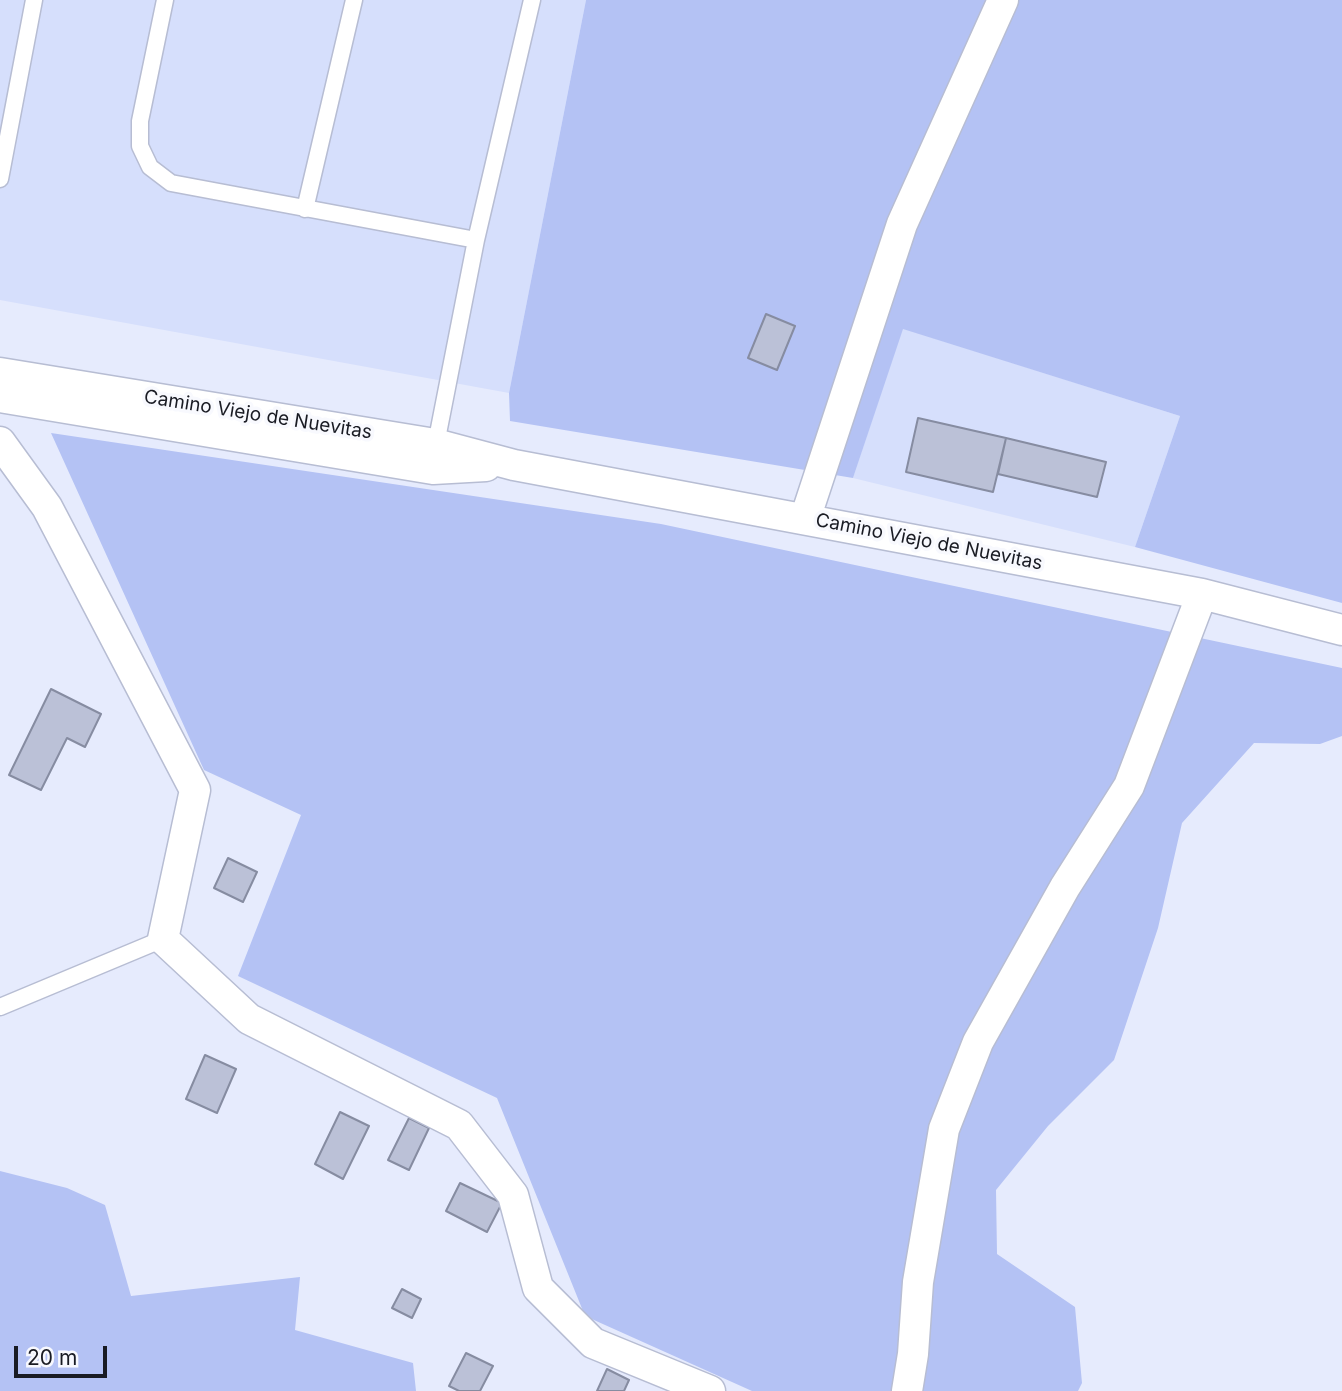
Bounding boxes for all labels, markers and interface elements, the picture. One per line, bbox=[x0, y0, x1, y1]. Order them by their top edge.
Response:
street label: Camino Viejo de Nuevitas bbox=[142, 386, 374, 444]
street label: Camino Viejo de Nuevitas bbox=[814, 509, 1044, 575]
scale bar bbox=[18, 1332, 110, 1376]
text: 20 m bbox=[27, 1345, 77, 1370]

